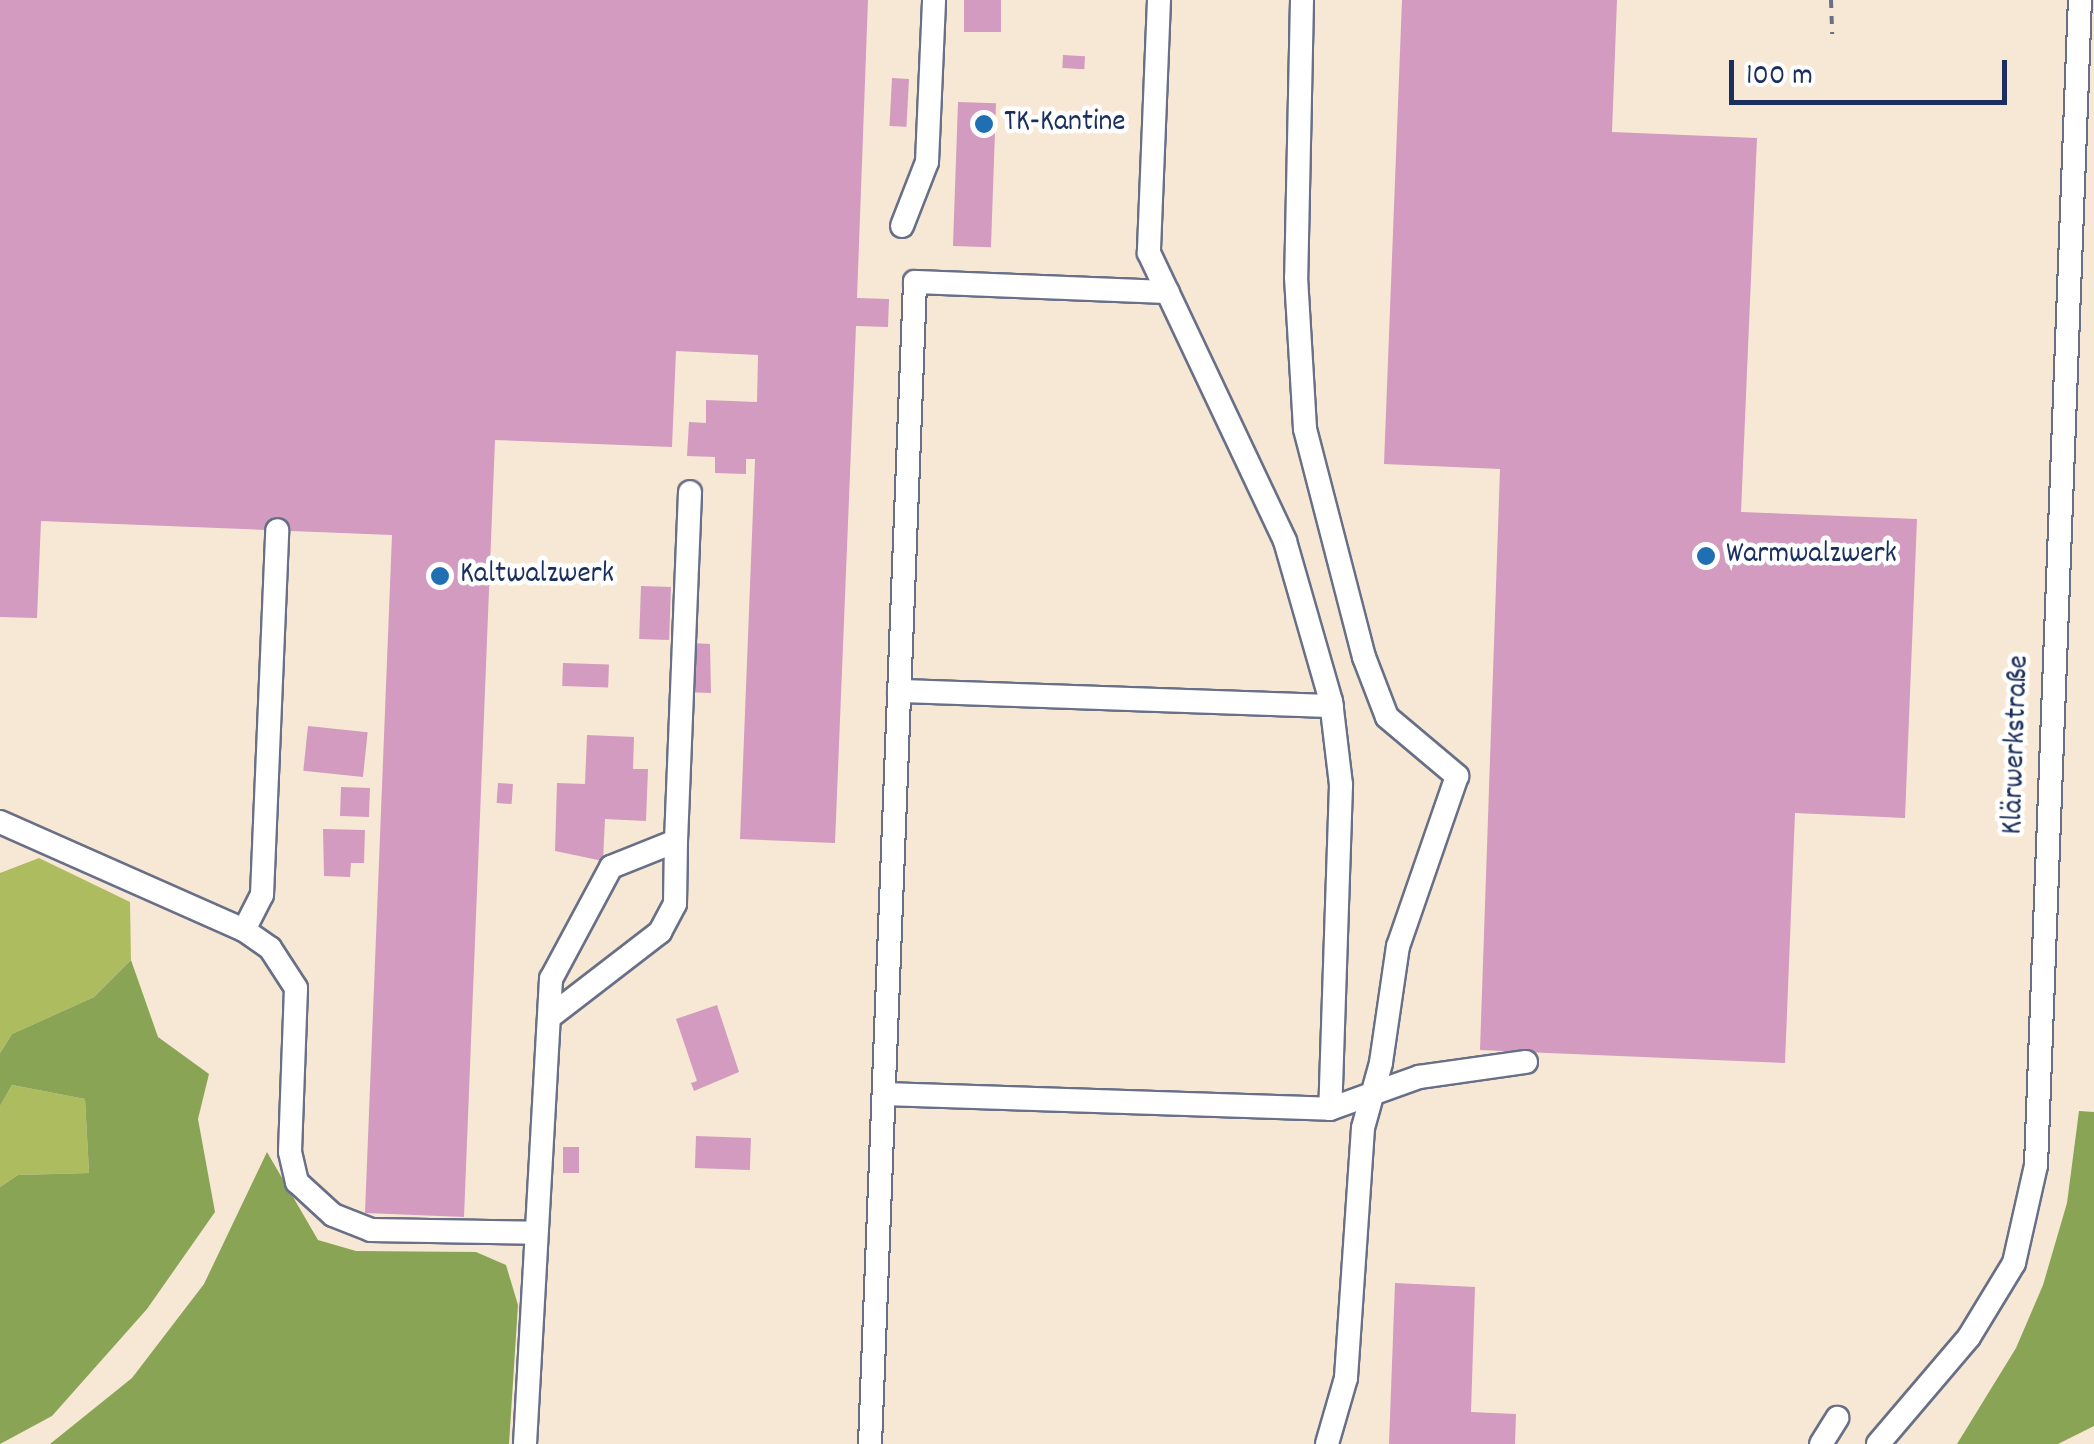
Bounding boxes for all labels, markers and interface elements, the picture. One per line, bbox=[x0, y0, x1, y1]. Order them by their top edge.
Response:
scale bar bbox=[1734, 40, 2012, 102]
text: 100 m bbox=[1746, 56, 1813, 99]
place label: TK-Kantine bbox=[1004, 106, 1126, 142]
marker: TK-Kantine bbox=[973, 113, 995, 135]
place label: Warmwalzwerk bbox=[1726, 538, 1897, 574]
marker: Warmwalzwerk bbox=[1695, 545, 1717, 567]
place label: Kaltwalzwerk bbox=[460, 558, 614, 594]
marker: Kaltwalzwerk bbox=[429, 565, 451, 587]
street label: Klärwerkstraße bbox=[1997, 655, 2039, 835]

